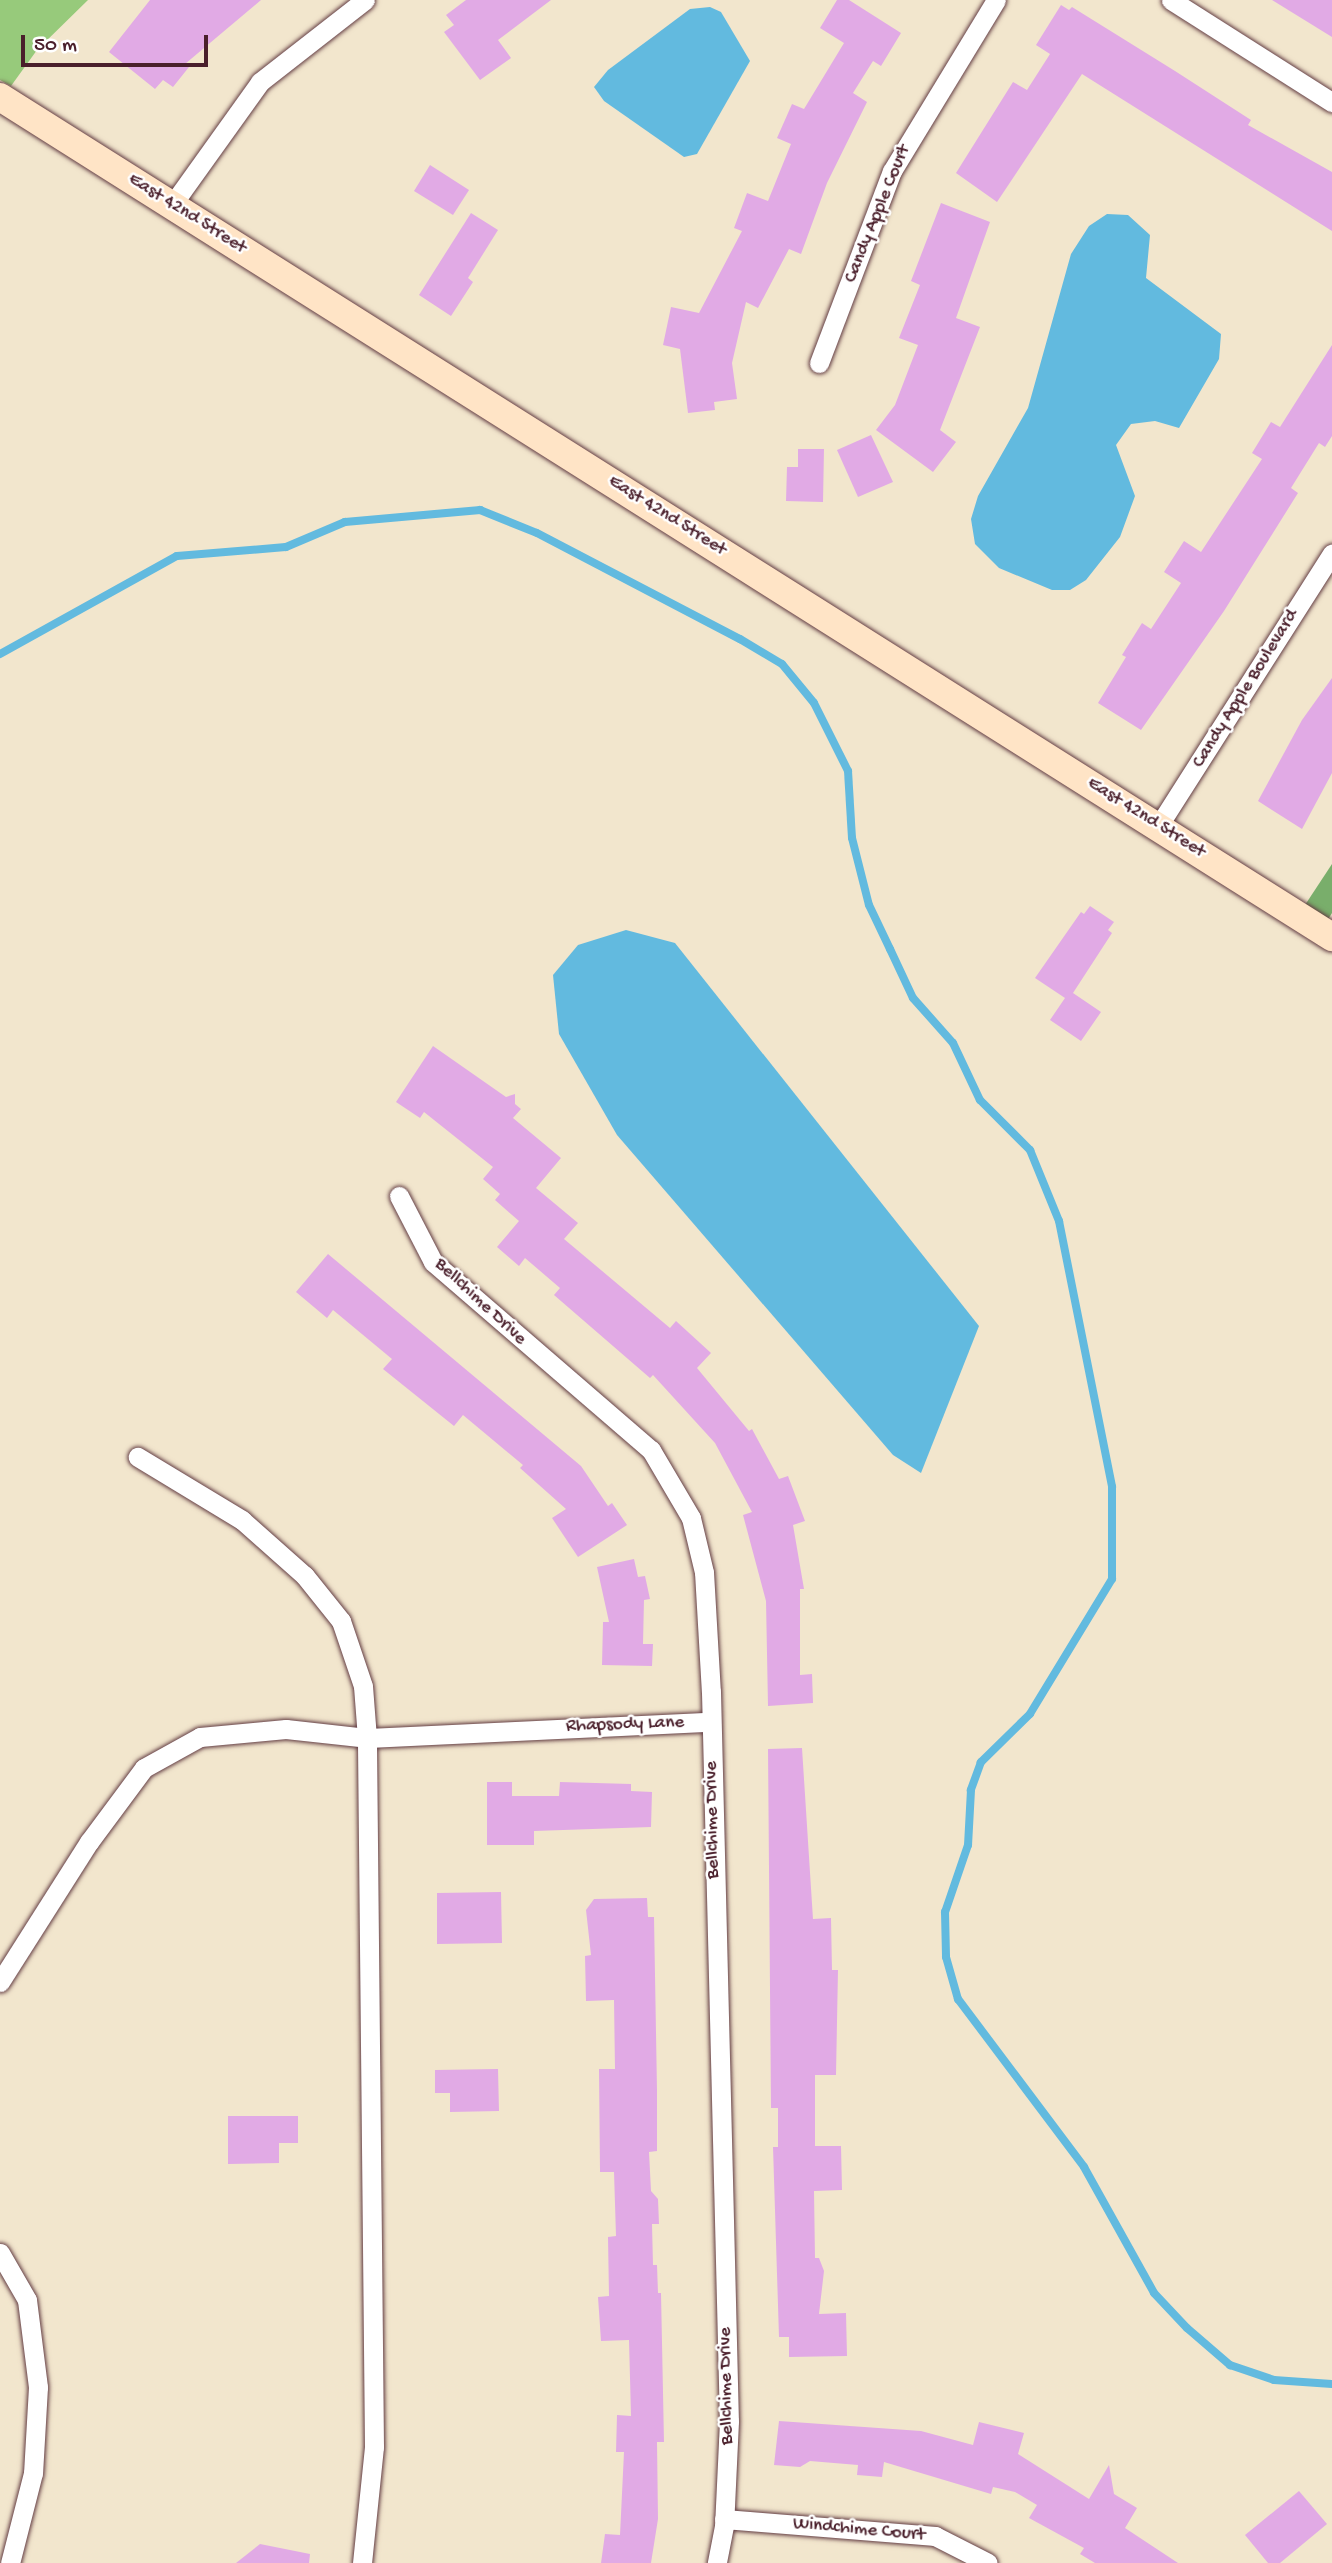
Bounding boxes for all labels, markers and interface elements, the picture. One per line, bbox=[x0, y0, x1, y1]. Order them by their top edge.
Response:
scale bar bbox=[24, 21, 212, 65]
text: 50 m bbox=[34, 34, 77, 59]
street label: Candy Apple Court bbox=[840, 142, 916, 286]
street label: East 42nd Street bbox=[124, 168, 250, 260]
street label: East 42nd Street bbox=[604, 470, 730, 562]
street label: Candy Apple Boulevard bbox=[1188, 606, 1304, 772]
street label: East 42nd Street bbox=[1083, 772, 1209, 864]
street label: Bellchime Drive bbox=[429, 1253, 531, 1351]
street label: Rhapsody Lane bbox=[566, 1712, 684, 1738]
street label: Bellchime Drive bbox=[701, 1761, 725, 1879]
street label: Bellchime Drive bbox=[715, 2327, 739, 2445]
street label: Windchime Court bbox=[792, 2513, 926, 2547]

